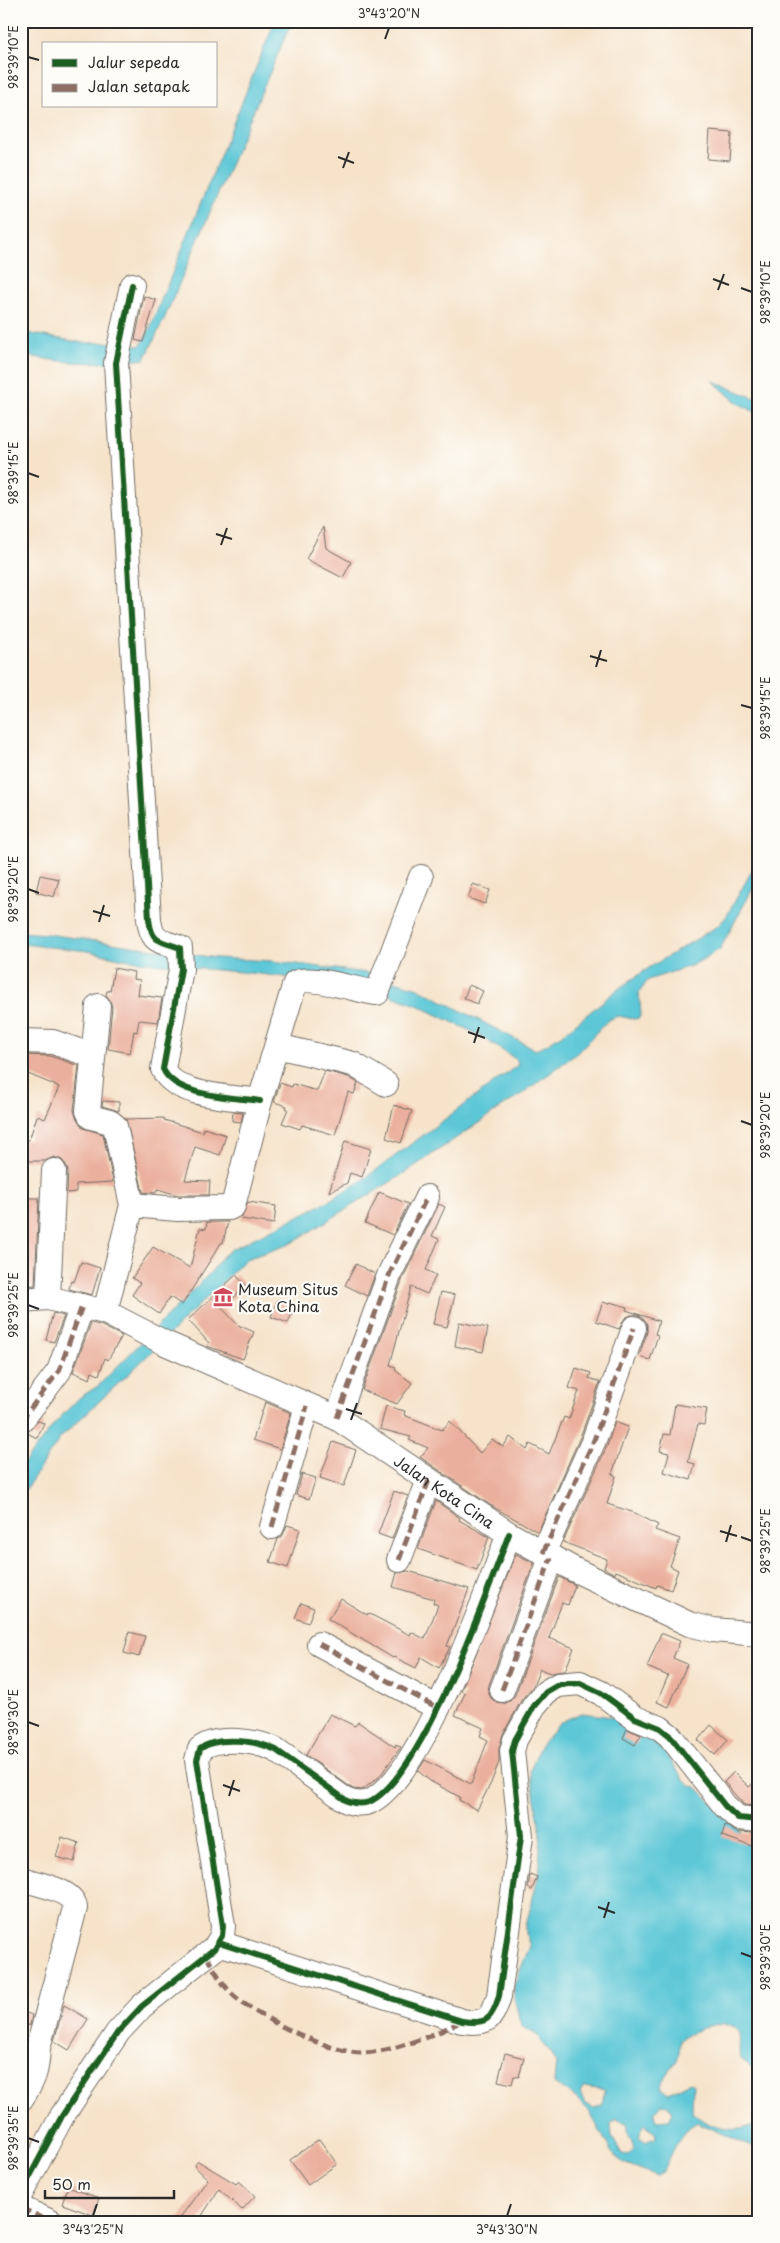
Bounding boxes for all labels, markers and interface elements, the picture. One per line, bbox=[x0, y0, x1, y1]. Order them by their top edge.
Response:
text: 3°43'20"N bbox=[358, 4, 420, 22]
text: 98°39'10"E bbox=[4, 25, 22, 89]
legend bbox=[42, 42, 218, 108]
text: Jalur sepeda bbox=[88, 50, 180, 73]
text: Jalan setapak bbox=[88, 74, 190, 97]
text: 98°39'10"E bbox=[756, 260, 774, 324]
text: 98°39'15"E bbox=[4, 442, 22, 504]
text: 98°39'15"E bbox=[756, 677, 774, 739]
text: 98°39'20"E bbox=[4, 856, 22, 922]
text: 98°39'20"E bbox=[756, 1092, 774, 1158]
text: 98°39'25"E bbox=[4, 1272, 22, 1338]
place label: Museum Situs Kota China bbox=[238, 1277, 338, 1317]
museum icon: Museum Situs Kota China bbox=[212, 1286, 234, 1308]
street label: Jalan Kota Cina bbox=[390, 1449, 500, 1533]
text: 98°39'25"E bbox=[756, 1508, 774, 1574]
text: 98°39'30"E bbox=[4, 1689, 22, 1755]
text: 98°39'30"E bbox=[756, 1924, 774, 1990]
text: 98°39'35"E bbox=[4, 2105, 22, 2171]
scale bar bbox=[45, 2168, 174, 2200]
text: 50 m bbox=[52, 2172, 91, 2195]
text: 3°43'25"N bbox=[62, 2220, 124, 2238]
text: 3°43'30"N bbox=[476, 2220, 538, 2238]

